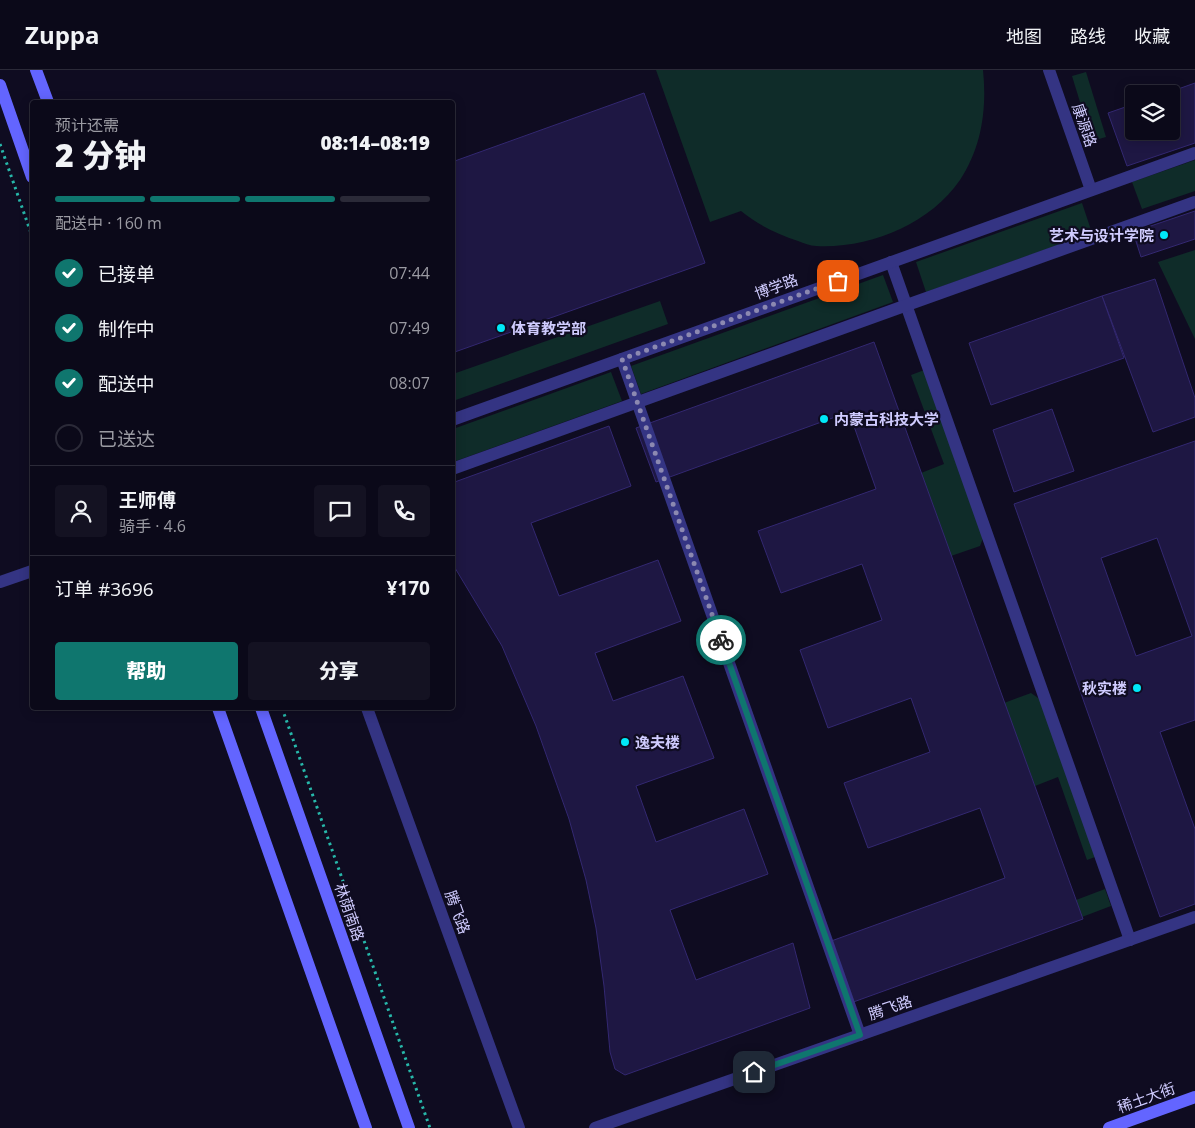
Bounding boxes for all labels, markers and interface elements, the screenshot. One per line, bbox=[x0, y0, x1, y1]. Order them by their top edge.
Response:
text: Zuppa bbox=[25, 18, 100, 51]
text: 地图 bbox=[1006, 24, 1042, 48]
text: 路线 bbox=[1070, 24, 1106, 48]
text: 收藏 bbox=[1134, 24, 1170, 48]
map controls bbox=[1125, 85, 1180, 140]
button: layers bbox=[1125, 85, 1180, 140]
street label: 康源路 bbox=[1068, 100, 1102, 150]
text: 预计还需 bbox=[55, 114, 119, 136]
text: 08:14–08:19 bbox=[320, 130, 430, 156]
text: 2 分钟 bbox=[55, 133, 146, 176]
text: 配送中 · 160 m bbox=[55, 212, 162, 234]
place label: 艺术与设计学院 bbox=[1049, 225, 1154, 245]
marker: 艺术与设计学院 bbox=[1158, 229, 1170, 241]
icon: check bbox=[55, 259, 83, 287]
pin bbox=[817, 260, 859, 302]
text: 已接单 bbox=[98, 261, 155, 287]
text: 07:44 bbox=[389, 262, 430, 284]
icon: bag bbox=[824, 267, 852, 295]
street label: 博学路 bbox=[751, 269, 801, 303]
icon: check bbox=[55, 314, 83, 342]
text: 制作中 bbox=[98, 316, 155, 342]
text: 07:49 bbox=[389, 317, 430, 339]
place label: 体育教学部 bbox=[511, 318, 586, 338]
marker: 体育教学部 bbox=[495, 322, 507, 334]
icon: check bbox=[55, 369, 83, 397]
text: 配送中 bbox=[98, 371, 155, 397]
text: 08:07 bbox=[389, 372, 430, 394]
place label: 内蒙古科技大学 bbox=[834, 409, 939, 429]
marker: 内蒙古科技大学 bbox=[818, 413, 830, 425]
text: 已送达 bbox=[98, 426, 155, 452]
button: person bbox=[55, 485, 107, 537]
button: chat bbox=[314, 485, 366, 537]
button: phone bbox=[378, 485, 430, 537]
text: 王师傅 bbox=[119, 487, 176, 513]
text: 骑手 · 4.6 bbox=[119, 515, 186, 537]
text: ¥170 bbox=[387, 575, 430, 601]
text: 订单 #3696 bbox=[55, 576, 154, 602]
courier bbox=[696, 615, 746, 665]
icon: bike bbox=[707, 626, 735, 654]
button: 帮助 bbox=[55, 642, 238, 700]
button: 分享 bbox=[248, 642, 430, 700]
place label: 秋实楼 bbox=[1082, 678, 1127, 698]
marker: 秋实楼 bbox=[1131, 682, 1143, 694]
place label: 逸夫楼 bbox=[635, 732, 680, 752]
marker: 逸夫楼 bbox=[619, 736, 631, 748]
street label: 林荫南路 bbox=[331, 880, 369, 944]
street label: 腾飞路 bbox=[441, 887, 475, 937]
street label: 腾飞路 bbox=[865, 990, 915, 1024]
pin bbox=[733, 1051, 775, 1093]
icon: home bbox=[740, 1058, 768, 1086]
street label: 稀土大街 bbox=[1114, 1077, 1178, 1117]

